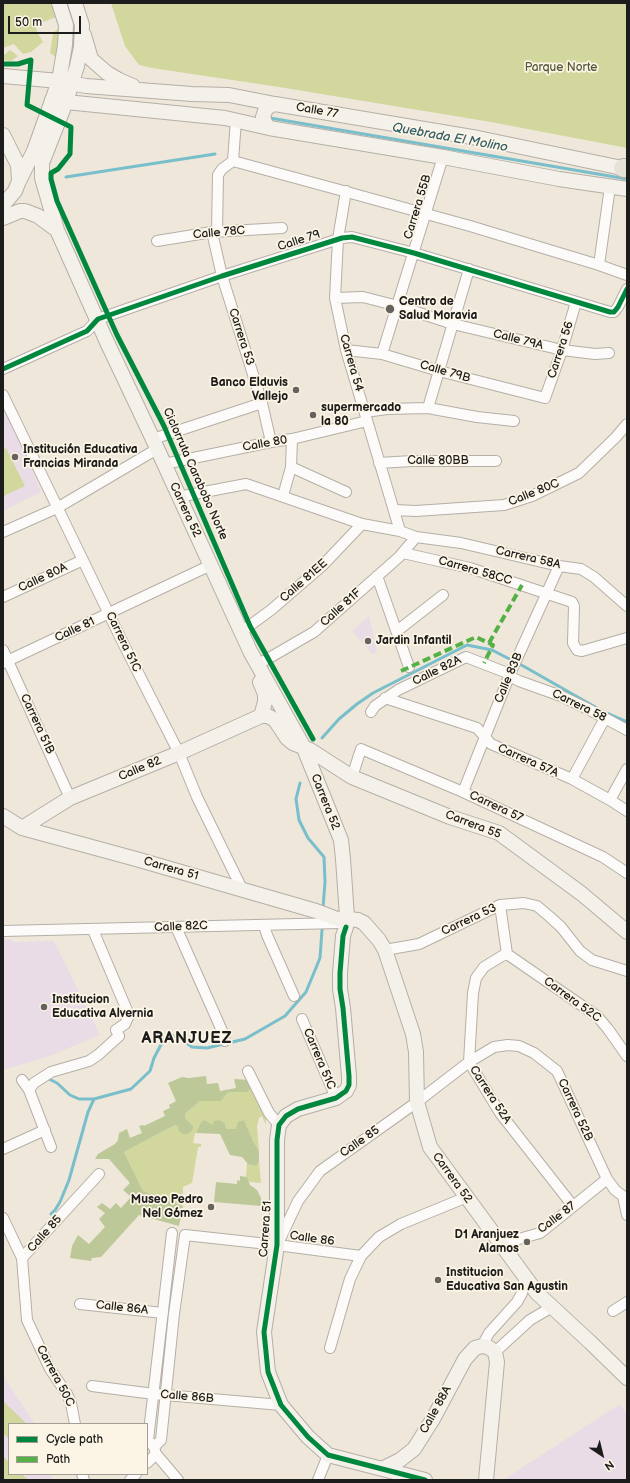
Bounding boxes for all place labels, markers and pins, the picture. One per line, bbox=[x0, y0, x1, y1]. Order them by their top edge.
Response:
place label: Centro de Salud Moravia bbox=[399, 295, 477, 323]
marker: Centro de Salud Moravia bbox=[384, 303, 396, 315]
place label: Banco Elduvis Vallejo bbox=[210, 376, 288, 404]
marker: Banco Elduvis Vallejo bbox=[291, 385, 301, 395]
place label: supermercado la 80 bbox=[321, 401, 401, 429]
marker: supermercado la 80 bbox=[308, 410, 318, 420]
place label: Institución Educativa Francias Miranda bbox=[23, 443, 138, 471]
marker: Institución Educativa Francias Miranda bbox=[10, 452, 20, 462]
place label: Jardin Infantil bbox=[376, 634, 452, 648]
marker: Jardin Infantil bbox=[363, 636, 373, 646]
place label: Institucion Educativa Alvernia bbox=[52, 993, 153, 1021]
marker: Institucion Educativa Alvernia bbox=[39, 1002, 49, 1012]
place label: Museo Pedro Nel Gómez bbox=[131, 1193, 203, 1221]
marker: Museo Pedro Nel Gómez bbox=[206, 1202, 216, 1212]
place label: D1 Aranjuez Alamos bbox=[455, 1228, 519, 1256]
marker: D1 Aranjuez Alamos bbox=[522, 1237, 532, 1247]
place label: Institucion Educativa San Agustin bbox=[446, 1266, 568, 1294]
marker: Institucion Educativa San Agustin bbox=[433, 1275, 443, 1285]

